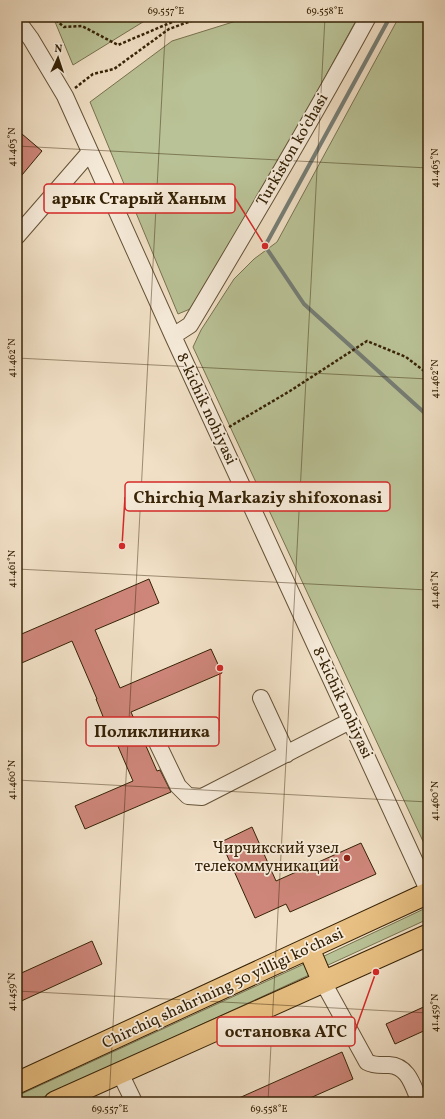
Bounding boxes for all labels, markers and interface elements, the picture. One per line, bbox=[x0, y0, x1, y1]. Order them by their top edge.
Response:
text: 69.557°E bbox=[148, 4, 184, 18]
text: 69.558°E bbox=[307, 4, 343, 18]
north arrow bbox=[38, 38, 78, 78]
text: N bbox=[54, 42, 63, 57]
street label: Turkiston ko‘chasi bbox=[252, 89, 334, 210]
text: 41.463°N bbox=[5, 127, 19, 167]
text: 41.463°N bbox=[428, 148, 442, 188]
callout: арык Старый Ханым bbox=[44, 184, 235, 213]
text: арык Старый Ханым bbox=[52, 188, 227, 211]
text: 41.462°N bbox=[5, 338, 19, 378]
street label: 8-kichik nohiyasi bbox=[170, 349, 242, 469]
text: 41.462°N bbox=[428, 359, 442, 399]
callout: Chirchiq Markaziy shifoxonasi bbox=[125, 482, 390, 511]
text: Chirchiq Markaziy shifoxonasi bbox=[133, 487, 383, 510]
text: 41.461°N bbox=[5, 549, 19, 588]
text: 41.461°N bbox=[428, 570, 442, 609]
street label: 8-kichik nohiyasi bbox=[306, 643, 378, 763]
callout: Поликлиника bbox=[86, 717, 219, 746]
text: Поликлиника bbox=[94, 721, 210, 744]
text: 41.460°N bbox=[5, 759, 19, 800]
text: 41.460°N bbox=[428, 780, 442, 821]
place label: Чирчикский узел телекоммуникаций bbox=[195, 838, 339, 878]
marker: Чирчикский узел телекоммуникаций bbox=[342, 853, 352, 863]
street label: Chirchiq shahrining 50 yilligi koʻchasi bbox=[99, 923, 348, 1055]
text: 41.459°N bbox=[5, 972, 19, 1011]
text: 41.459°N bbox=[428, 993, 442, 1032]
callout: остановка АТС bbox=[217, 1017, 355, 1046]
text: остановка АТС bbox=[225, 1021, 347, 1044]
text: 69.557°E bbox=[92, 1102, 128, 1116]
text: 69.558°E bbox=[251, 1102, 287, 1116]

